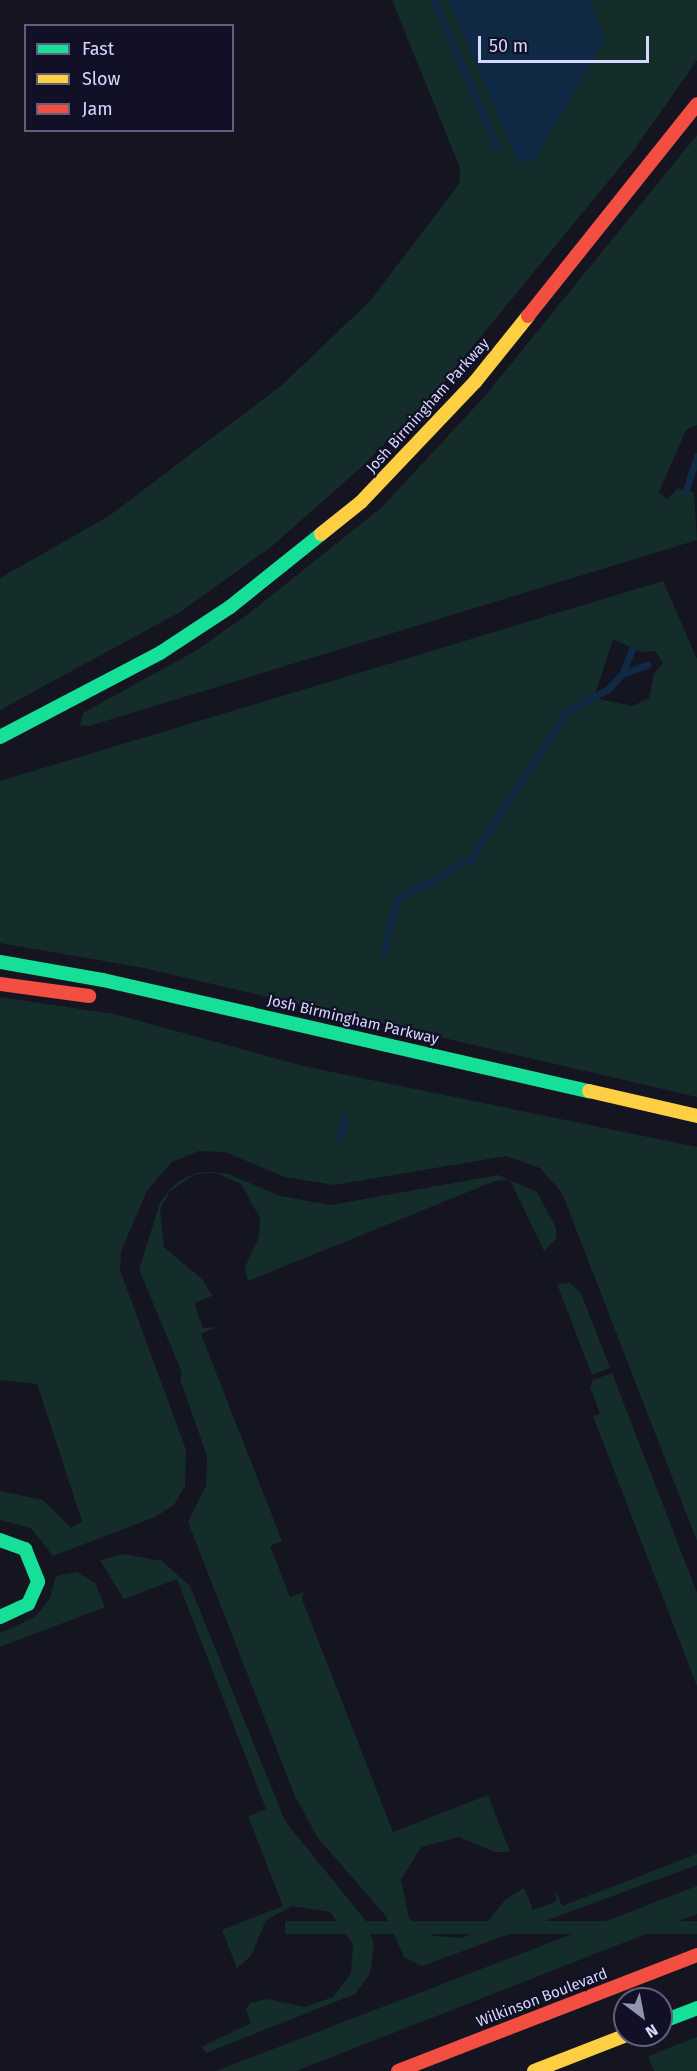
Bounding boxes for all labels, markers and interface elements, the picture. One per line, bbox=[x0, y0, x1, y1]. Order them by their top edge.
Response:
legend bbox=[24, 24, 234, 132]
scale bar bbox=[481, 24, 652, 62]
text: 50 m bbox=[489, 35, 528, 57]
text: Fast bbox=[82, 38, 114, 60]
text: Slow bbox=[82, 68, 120, 90]
text: Jam bbox=[82, 98, 113, 120]
street label: Josh Birmingham Parkway bbox=[363, 335, 493, 477]
street label: Josh Birmingham Parkway bbox=[266, 992, 440, 1048]
street label: Wilkinson Boulevard bbox=[474, 1965, 610, 2031]
north arrow bbox=[613, 1987, 673, 2047]
text: N bbox=[642, 2020, 661, 2042]

